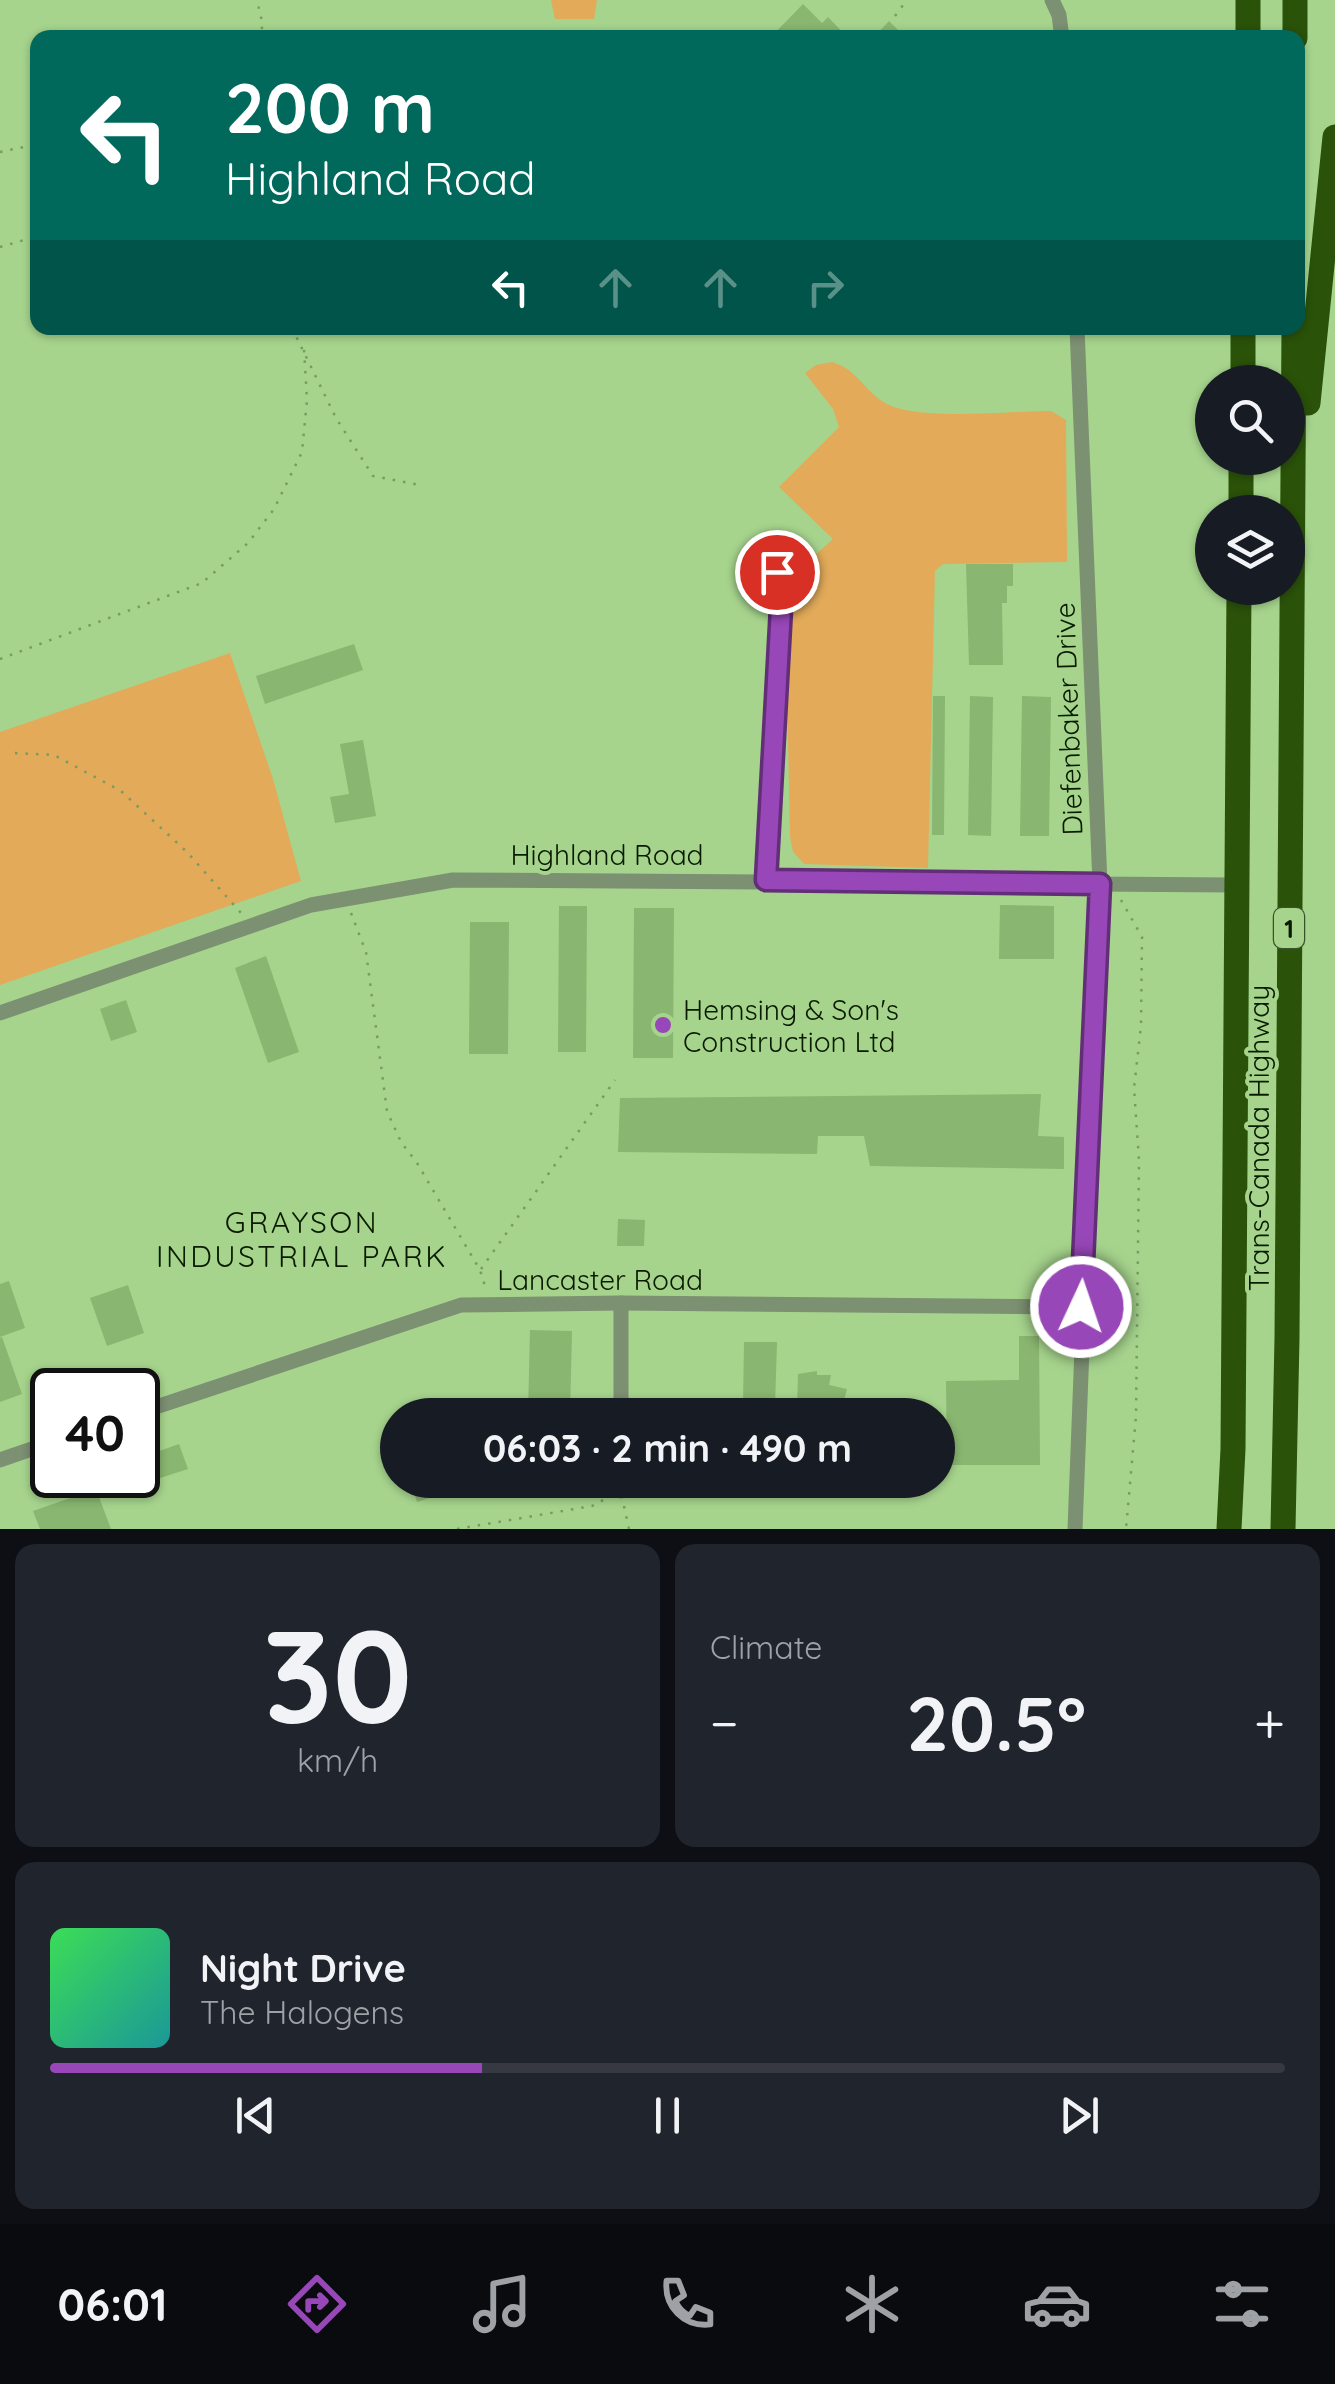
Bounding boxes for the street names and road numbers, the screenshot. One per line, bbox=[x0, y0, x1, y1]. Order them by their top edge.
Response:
street label: Diefenbaker Drive bbox=[1046, 602, 1090, 836]
street label: Highland Road bbox=[510, 837, 704, 872]
road number: 1 bbox=[1274, 908, 1304, 948]
street label: Trans-Canada Highway bbox=[1241, 985, 1276, 1291]
street label: Lancaster Road bbox=[497, 1262, 703, 1297]

